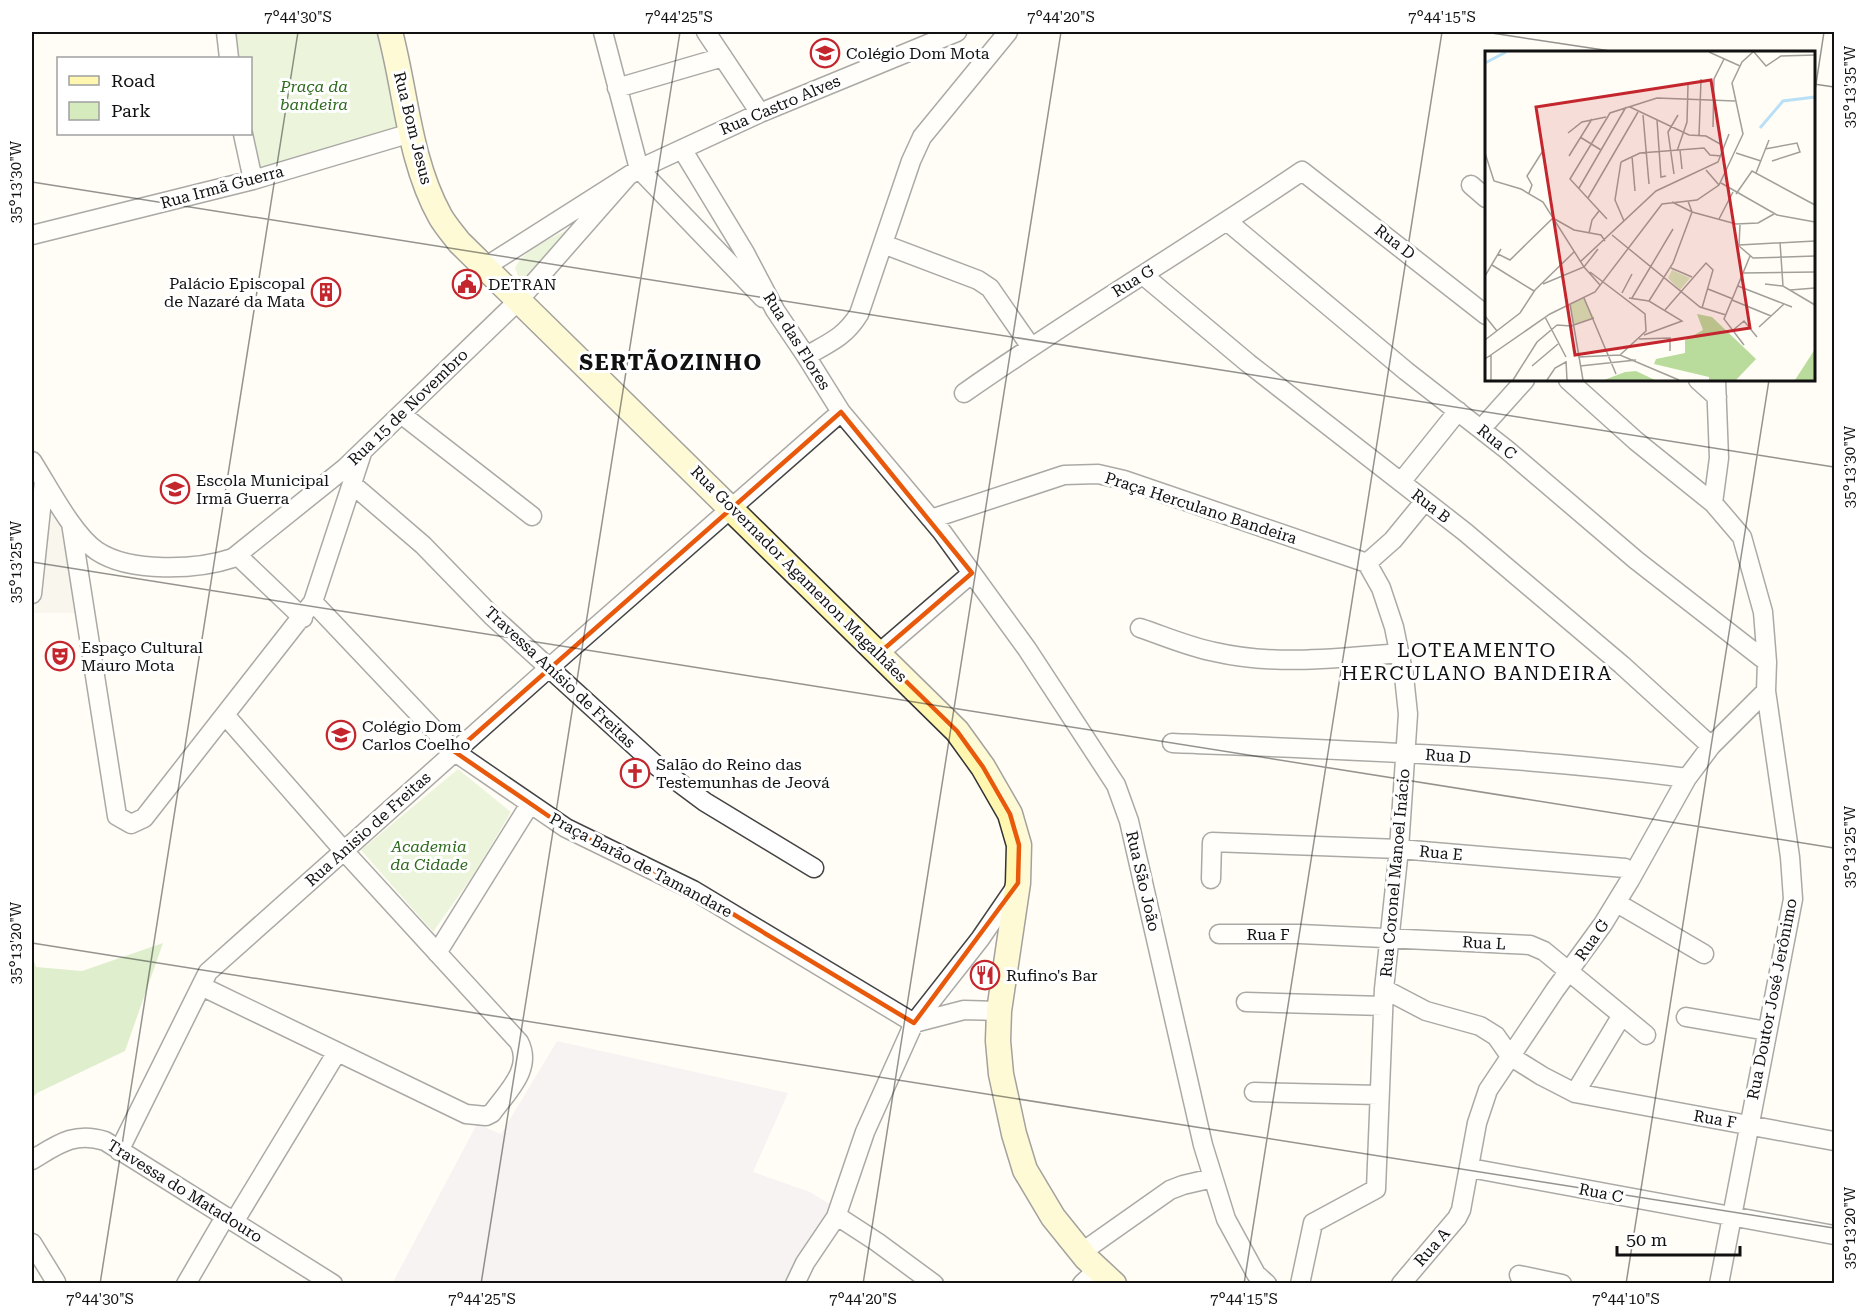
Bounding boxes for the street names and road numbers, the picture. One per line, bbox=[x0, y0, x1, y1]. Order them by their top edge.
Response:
street label: Rua Bom Jesus bbox=[390, 70, 436, 187]
street label: Rua Castro Alves bbox=[717, 71, 844, 139]
street label: Rua Irmã Guerra bbox=[158, 161, 286, 213]
street label: Rua D bbox=[1371, 220, 1419, 264]
street label: Rua G bbox=[1109, 260, 1158, 301]
street label: Rua das Flores bbox=[759, 289, 835, 394]
street label: Rua 15 de Novembro bbox=[344, 345, 472, 469]
street label: Rua C bbox=[1474, 420, 1520, 464]
street label: Rua Governador Agamenon Magalhães bbox=[687, 462, 911, 686]
street label: Praça Herculano Bandeira bbox=[1103, 468, 1300, 548]
street label: Rua B bbox=[1408, 485, 1454, 527]
street label: Travessa Anísio de Freitas bbox=[481, 602, 640, 752]
street label: Rua D bbox=[1424, 745, 1472, 767]
street label: Rua Anisio de Freitas bbox=[302, 768, 435, 890]
street label: Rua Coronel Manoel Inácio bbox=[1376, 768, 1414, 978]
street label: Praça Barão de Tamandare bbox=[546, 809, 736, 921]
street label: Rua São João bbox=[1122, 829, 1164, 933]
street label: Rua E bbox=[1418, 842, 1464, 864]
street label: Rua Doutor José Jerônimo bbox=[1743, 897, 1801, 1101]
street label: Rua G bbox=[1571, 915, 1613, 964]
street label: Rua F bbox=[1246, 925, 1290, 944]
street label: Rua L bbox=[1462, 932, 1506, 954]
street label: Rua F bbox=[1692, 1106, 1738, 1132]
street label: Travessa do Matadouro bbox=[104, 1135, 266, 1247]
street label: Rua C bbox=[1577, 1179, 1625, 1207]
street label: Rua A bbox=[1410, 1223, 1454, 1270]

